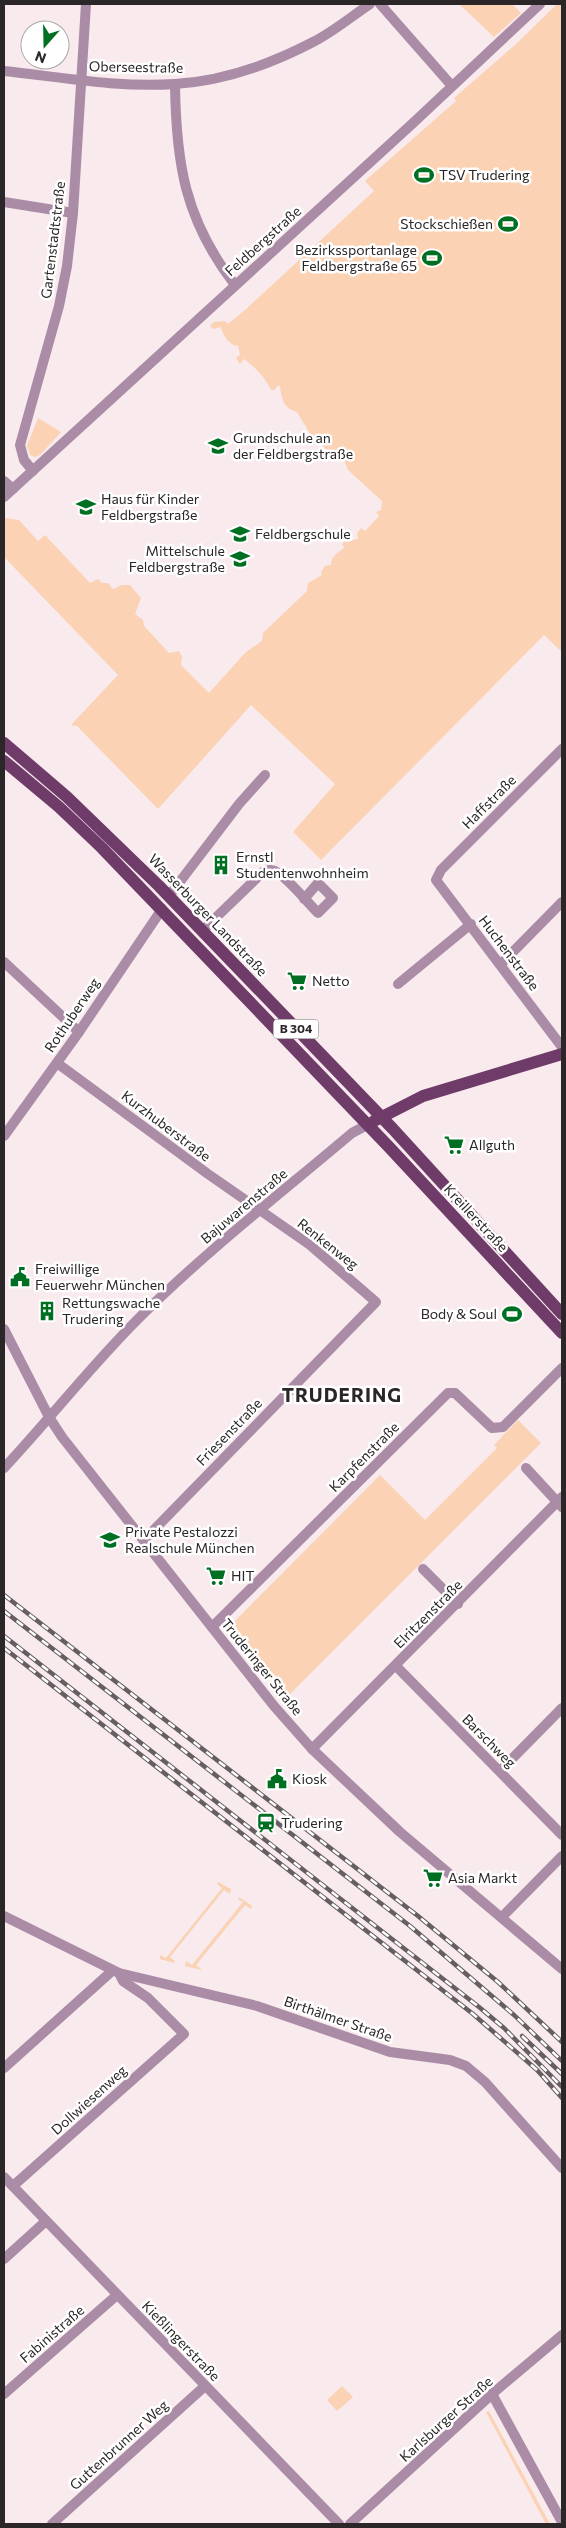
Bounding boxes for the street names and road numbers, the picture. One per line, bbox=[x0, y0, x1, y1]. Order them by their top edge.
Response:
street label: Oberseestraße bbox=[89, 57, 183, 76]
street label: Gartenstadtstraße bbox=[37, 180, 68, 300]
street label: Feldbergstraße bbox=[221, 202, 304, 279]
street label: Haffstraße bbox=[458, 771, 519, 832]
street label: Wasserburger Landstraße bbox=[145, 850, 271, 979]
street label: Huchenstraße bbox=[476, 912, 543, 994]
street label: Rothuberweg bbox=[41, 974, 103, 1055]
road number: B 304 bbox=[274, 1020, 318, 1038]
street label: Kurzhuberstraße bbox=[118, 1087, 214, 1165]
street label: Bajuwarenstraße bbox=[197, 1165, 290, 1247]
street label: Kreillerstraße bbox=[441, 1180, 512, 1255]
street label: Renkenweg bbox=[294, 1215, 363, 1273]
street label: Friesenstraße bbox=[192, 1394, 265, 1469]
street label: Karpfenstraße bbox=[325, 1418, 402, 1495]
street label: Elritzenstraße bbox=[390, 1576, 465, 1651]
street label: Truderinger Straße bbox=[218, 1615, 307, 1718]
street label: Barschweg bbox=[459, 1710, 520, 1771]
street label: Birthälmer Straße bbox=[282, 1992, 394, 2045]
street label: Dollwiesenweg bbox=[47, 2061, 130, 2138]
street label: Kießlingerstraße bbox=[139, 2297, 224, 2384]
street label: Fabinistraße bbox=[16, 2301, 87, 2366]
street label: Karlsburger Straße bbox=[396, 2372, 496, 2465]
street label: Guttenbrunner Weg bbox=[66, 2396, 172, 2493]

